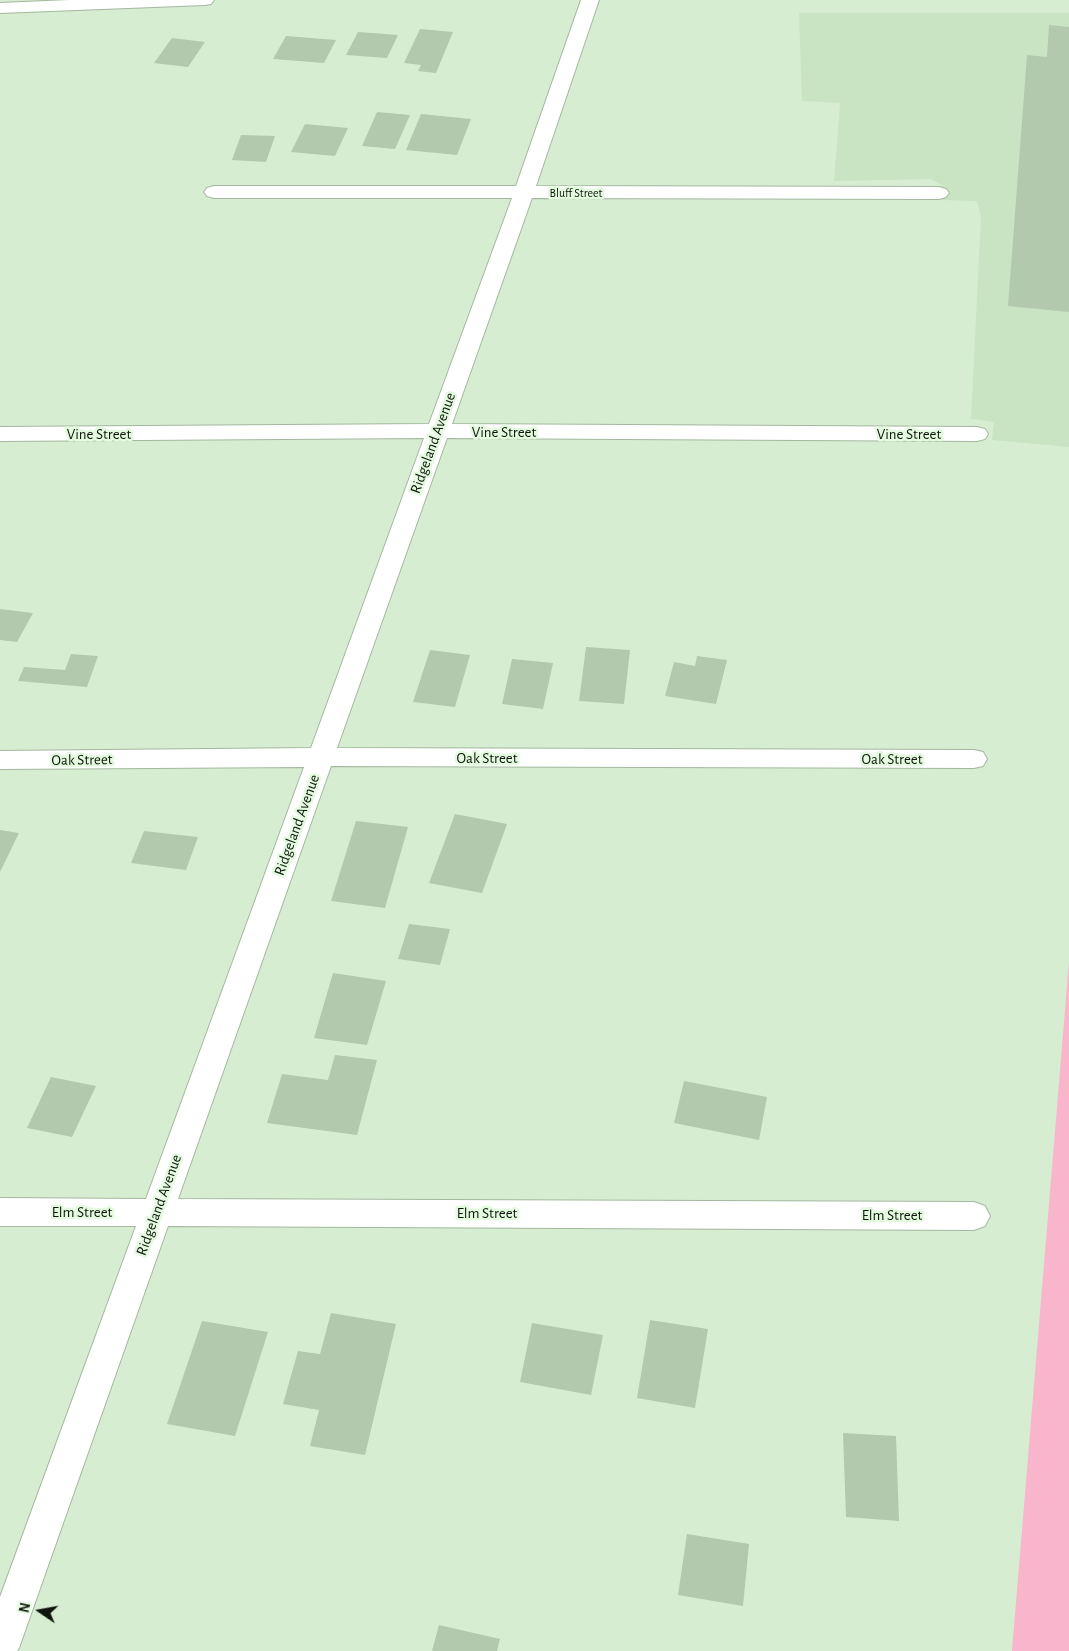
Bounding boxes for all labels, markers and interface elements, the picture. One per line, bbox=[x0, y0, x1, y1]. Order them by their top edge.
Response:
street label: Bluff Street bbox=[550, 186, 602, 200]
street label: Ridgeland Avenue bbox=[406, 390, 460, 496]
street label: Vine Street bbox=[472, 423, 536, 441]
street label: Vine Street bbox=[67, 425, 131, 443]
street label: Vine Street bbox=[877, 425, 941, 443]
street label: Oak Street bbox=[456, 749, 518, 767]
street label: Oak Street bbox=[51, 750, 113, 770]
street label: Oak Street bbox=[861, 750, 923, 768]
street label: Ridgeland Avenue bbox=[270, 772, 324, 878]
street label: Ridgeland Avenue bbox=[132, 1152, 186, 1258]
street label: Elm Street bbox=[52, 1203, 112, 1221]
street label: Elm Street bbox=[457, 1204, 517, 1222]
street label: Elm Street bbox=[862, 1206, 922, 1224]
north arrow bbox=[15, 1586, 65, 1636]
text: N bbox=[17, 1602, 33, 1614]

